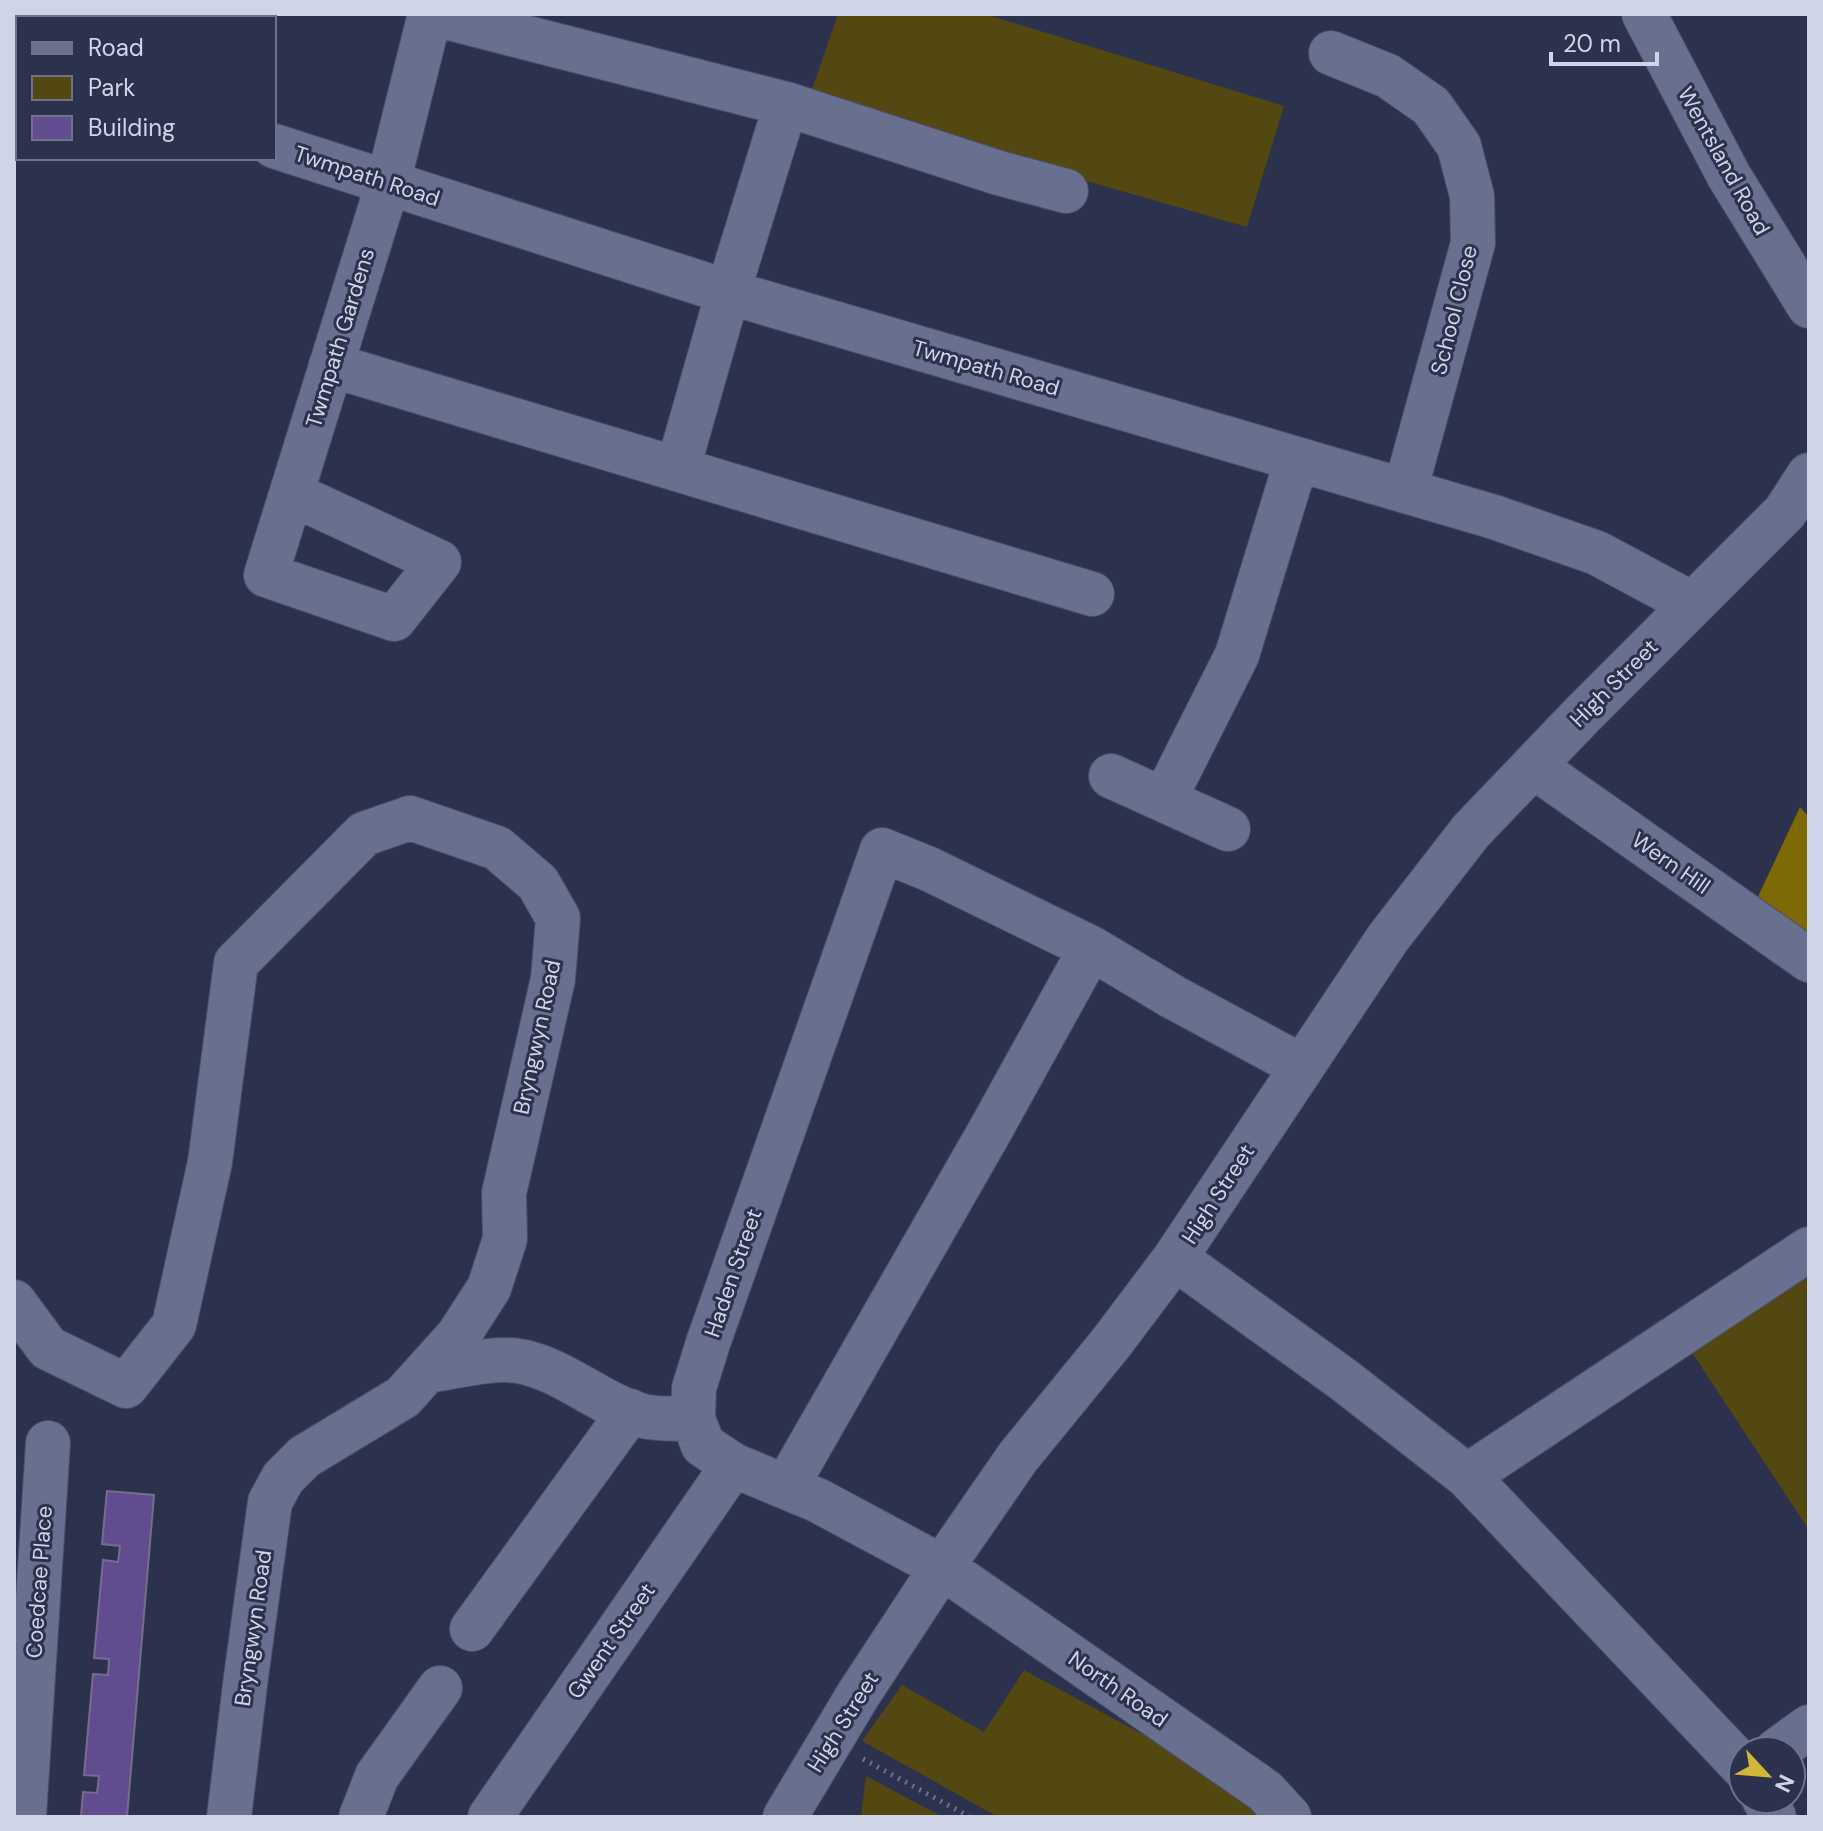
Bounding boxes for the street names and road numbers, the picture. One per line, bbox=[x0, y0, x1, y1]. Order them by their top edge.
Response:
street label: Wentsland Road bbox=[1671, 82, 1777, 240]
street label: Twmpath Road bbox=[291, 139, 443, 213]
street label: School Close bbox=[1424, 242, 1484, 378]
street label: Twmpath Gardens bbox=[299, 245, 381, 431]
street label: Twmpath Road bbox=[909, 333, 1063, 403]
street label: High Street bbox=[1564, 633, 1664, 733]
street label: Wern Hill bbox=[1626, 825, 1716, 901]
street label: Bryngwyn Road bbox=[506, 957, 568, 1117]
street label: High Street bbox=[1175, 1139, 1261, 1249]
street label: Haden Street bbox=[697, 1205, 769, 1341]
street label: Coedcae Place bbox=[19, 1505, 59, 1659]
street label: Bryngwyn Road bbox=[228, 1548, 278, 1708]
street label: Gwent Street bbox=[560, 1577, 662, 1705]
street label: North Road bbox=[1063, 1644, 1173, 1734]
street label: High Street bbox=[801, 1666, 885, 1778]

